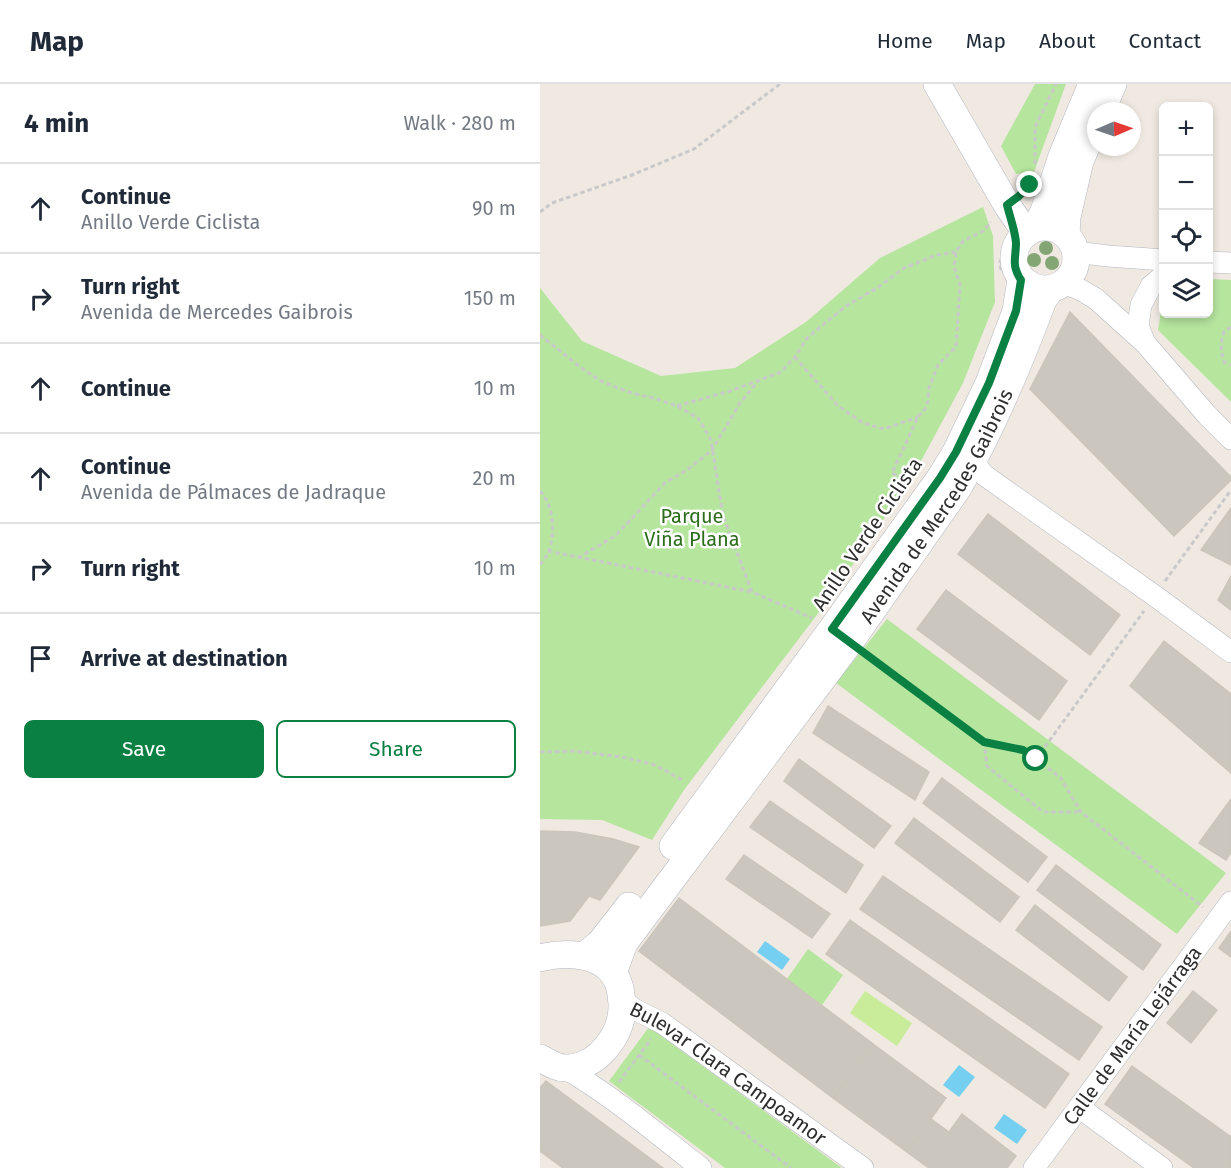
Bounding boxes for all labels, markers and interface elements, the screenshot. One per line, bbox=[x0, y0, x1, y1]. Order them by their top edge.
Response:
text: Map bbox=[30, 25, 84, 58]
text: Home bbox=[877, 28, 933, 54]
text: Map bbox=[966, 28, 1006, 54]
text: About bbox=[1039, 28, 1096, 54]
text: Contact bbox=[1129, 28, 1201, 54]
north arrow bbox=[1087, 102, 1141, 156]
map controls bbox=[1159, 102, 1213, 318]
button: + bbox=[1159, 102, 1213, 156]
text: 4 min bbox=[24, 108, 89, 139]
text: Walk · 280 m bbox=[403, 111, 516, 135]
button: − bbox=[1159, 156, 1213, 210]
route end bbox=[1016, 171, 1042, 197]
text: Continue bbox=[81, 183, 171, 210]
icon: ahead bbox=[24, 192, 57, 225]
text: 90 m bbox=[472, 196, 516, 220]
text: Anillo Verde Ciclista bbox=[81, 210, 260, 234]
button: locate bbox=[1159, 210, 1213, 264]
button: layers bbox=[1159, 264, 1213, 318]
text: Turn right bbox=[81, 273, 180, 300]
icon: right bbox=[24, 282, 57, 315]
text: 150 m bbox=[464, 286, 516, 310]
text: Avenida de Mercedes Gaibrois bbox=[81, 300, 353, 324]
icon: ahead bbox=[24, 372, 57, 405]
text: Continue bbox=[81, 375, 171, 402]
text: 10 m bbox=[474, 376, 516, 400]
street label: Avenida de Mercedes Gaibrois bbox=[855, 385, 1018, 628]
text: Continue bbox=[81, 453, 171, 480]
street label: Anillo Verde Ciclista bbox=[807, 453, 927, 615]
icon: ahead bbox=[24, 462, 57, 495]
text: 20 m bbox=[473, 466, 516, 490]
text: Avenida de Pálmaces de Jadraque bbox=[81, 480, 386, 504]
park label: Parque Viña Plana bbox=[644, 504, 740, 551]
icon: right bbox=[24, 552, 57, 585]
text: Turn right bbox=[81, 555, 180, 582]
text: 10 m bbox=[474, 556, 516, 580]
icon: arrive bbox=[24, 642, 57, 675]
text: Arrive at destination bbox=[81, 645, 288, 672]
button: Save bbox=[24, 720, 264, 778]
button: Share bbox=[276, 720, 516, 778]
route start bbox=[1022, 745, 1048, 771]
street label: Calle de María Lejárraga bbox=[1058, 941, 1206, 1130]
street label: Bulevar Clara Campoamor bbox=[626, 997, 831, 1150]

